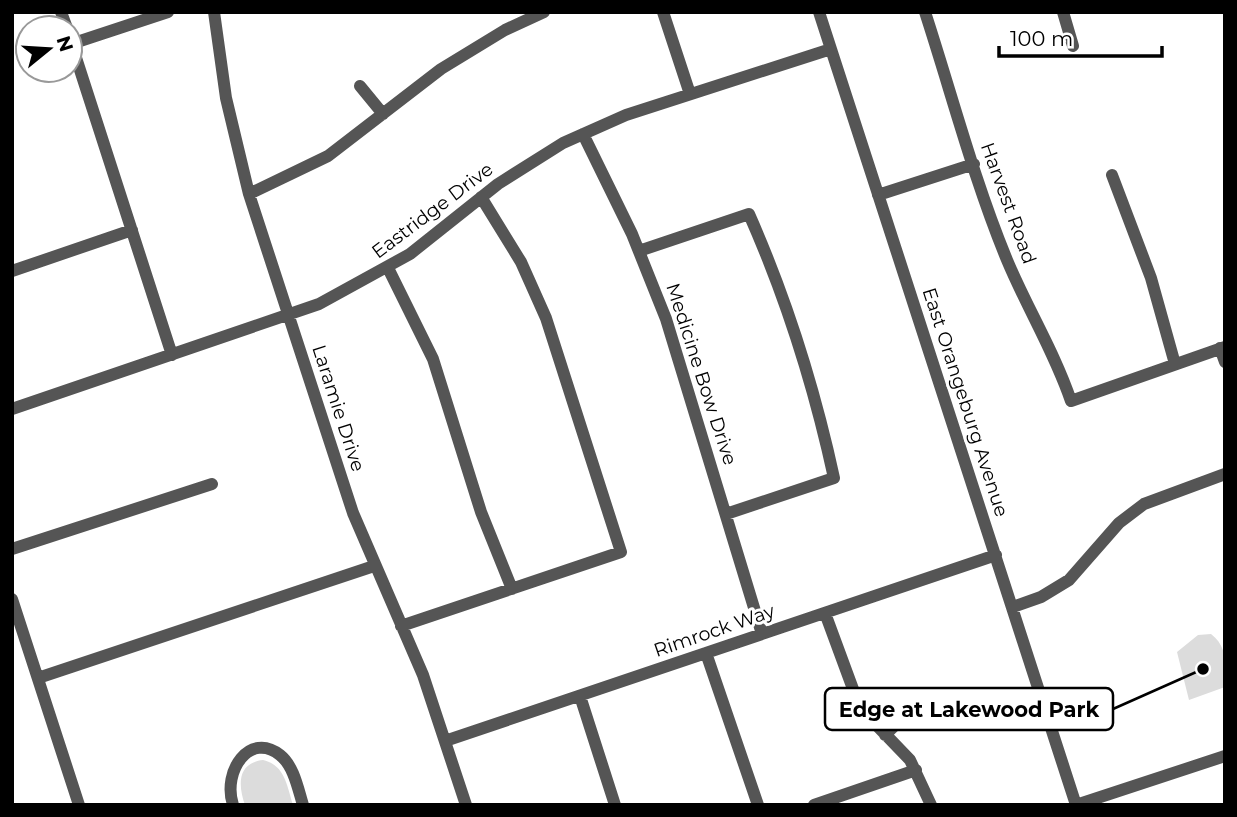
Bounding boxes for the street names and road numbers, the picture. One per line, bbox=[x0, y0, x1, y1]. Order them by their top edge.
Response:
street label: Harvest Road bbox=[976, 139, 1041, 267]
street label: Eastridge Drive bbox=[367, 157, 497, 263]
street label: Medicine Bow Drive bbox=[661, 280, 742, 468]
street label: East Orangeburg Avenue bbox=[918, 285, 1014, 520]
street label: Laramie Drive bbox=[307, 342, 370, 474]
street label: Rimrock Way bbox=[651, 599, 778, 662]

